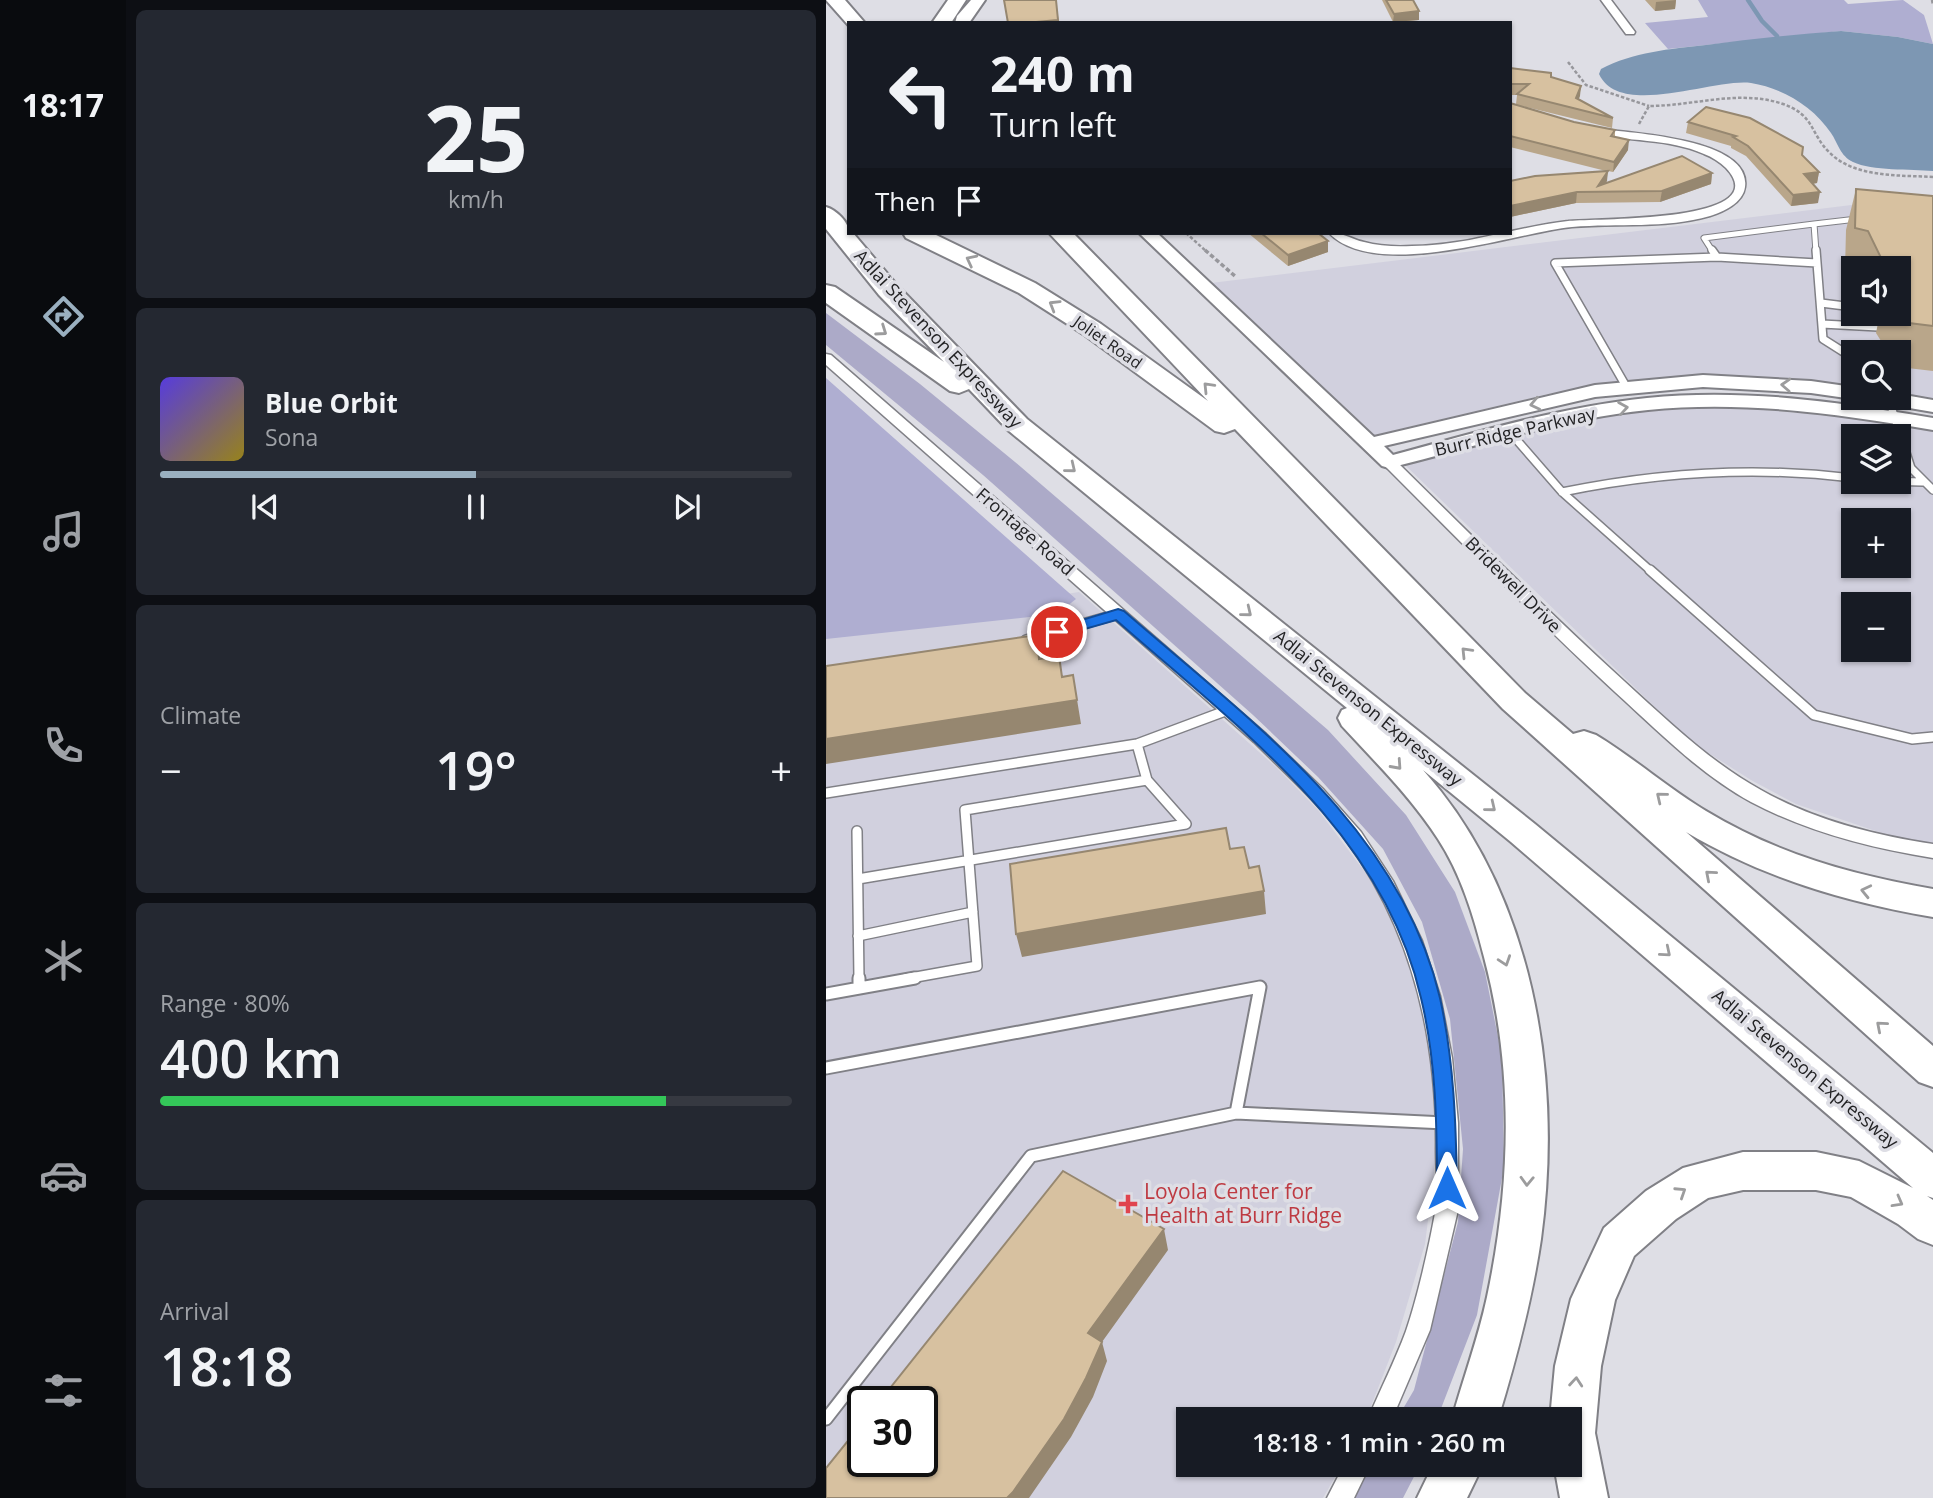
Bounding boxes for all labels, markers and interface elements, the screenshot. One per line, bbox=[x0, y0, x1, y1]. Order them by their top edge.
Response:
text: 240 m bbox=[990, 40, 1135, 106]
icon: left bbox=[875, 49, 966, 140]
text: 25 bbox=[424, 75, 528, 199]
text: 18:17 bbox=[22, 83, 104, 126]
text: Turn left bbox=[990, 103, 1116, 146]
icon: arrive bbox=[950, 182, 988, 220]
text: km/h bbox=[448, 183, 504, 215]
text: Then bbox=[875, 183, 936, 219]
street label: Adlai Stevenson Expressway bbox=[850, 244, 1029, 433]
one-way arrow bbox=[966, 254, 978, 268]
map controls bbox=[1841, 256, 1911, 662]
button: sound bbox=[1841, 256, 1911, 326]
icon: directions bbox=[39, 292, 88, 341]
one-way arrow bbox=[1048, 300, 1061, 313]
street label: Joliet Road bbox=[1068, 309, 1147, 374]
one-way arrow bbox=[874, 323, 887, 335]
button: search bbox=[1841, 340, 1911, 410]
one-way arrow bbox=[1780, 378, 1791, 393]
one-way arrow bbox=[1204, 382, 1217, 395]
text: Blue Orbit bbox=[265, 385, 398, 421]
one-way arrow bbox=[1530, 395, 1542, 410]
street label: Burr Ridge Parkway bbox=[1432, 401, 1598, 461]
one-way arrow bbox=[1617, 401, 1629, 416]
text: Sona bbox=[265, 421, 318, 453]
button: layers bbox=[1841, 424, 1911, 494]
one-way arrow bbox=[1063, 460, 1075, 473]
street label: Frontage Road bbox=[972, 482, 1080, 580]
icon: previous bbox=[246, 488, 284, 526]
icon: pause bbox=[457, 488, 495, 526]
icon: next bbox=[668, 488, 706, 526]
icon: music bbox=[39, 507, 88, 556]
button: + bbox=[1841, 508, 1911, 578]
street label: Bridewell Drive bbox=[1460, 531, 1567, 638]
button: − bbox=[1841, 592, 1911, 662]
pin bbox=[1027, 602, 1087, 662]
one-way arrow bbox=[1239, 604, 1252, 616]
icon: arrive bbox=[1038, 613, 1076, 651]
street label: Adlai Stevenson Expressway bbox=[1269, 624, 1469, 791]
one-way arrow bbox=[1461, 648, 1474, 661]
text: Climate bbox=[160, 699, 241, 731]
icon: phone bbox=[39, 721, 88, 770]
text: 19° bbox=[435, 734, 517, 805]
text: − bbox=[160, 744, 182, 796]
text: + bbox=[770, 744, 792, 796]
one-way arrow bbox=[1388, 757, 1401, 770]
one-way arrow bbox=[1656, 793, 1669, 805]
one-way arrow bbox=[1483, 799, 1496, 811]
one-way arrow bbox=[1705, 871, 1718, 883]
one-way arrow bbox=[1860, 884, 1872, 899]
icon: climate bbox=[39, 936, 88, 985]
one-way arrow bbox=[1658, 944, 1671, 956]
one-way arrow bbox=[1497, 955, 1512, 967]
street label: Adlai Stevenson Expressway bbox=[1708, 983, 1904, 1154]
text: Range · 80% bbox=[160, 987, 290, 1019]
text: 400 km bbox=[160, 1022, 342, 1093]
one-way arrow bbox=[1876, 1022, 1889, 1034]
icon: car bbox=[39, 1151, 88, 1200]
position arrow bbox=[1410, 1151, 1484, 1225]
one-way arrow bbox=[1520, 1176, 1535, 1187]
place label: Loyola Center for Health at Burr Ridge bbox=[1144, 1177, 1342, 1229]
one-way arrow bbox=[1674, 1188, 1687, 1201]
marker: Loyola Center for Health at Burr Ridge bbox=[1118, 1194, 1138, 1214]
one-way arrow bbox=[1891, 1194, 1903, 1207]
text: Arrival bbox=[160, 1295, 229, 1327]
text: 18:18 bbox=[160, 1330, 293, 1401]
icon: filters bbox=[39, 1366, 88, 1415]
one-way arrow bbox=[1569, 1376, 1584, 1388]
speed limit sign: 30 bbox=[847, 1386, 938, 1477]
text: 18:18 · 1 min · 260 m bbox=[1252, 1424, 1506, 1460]

